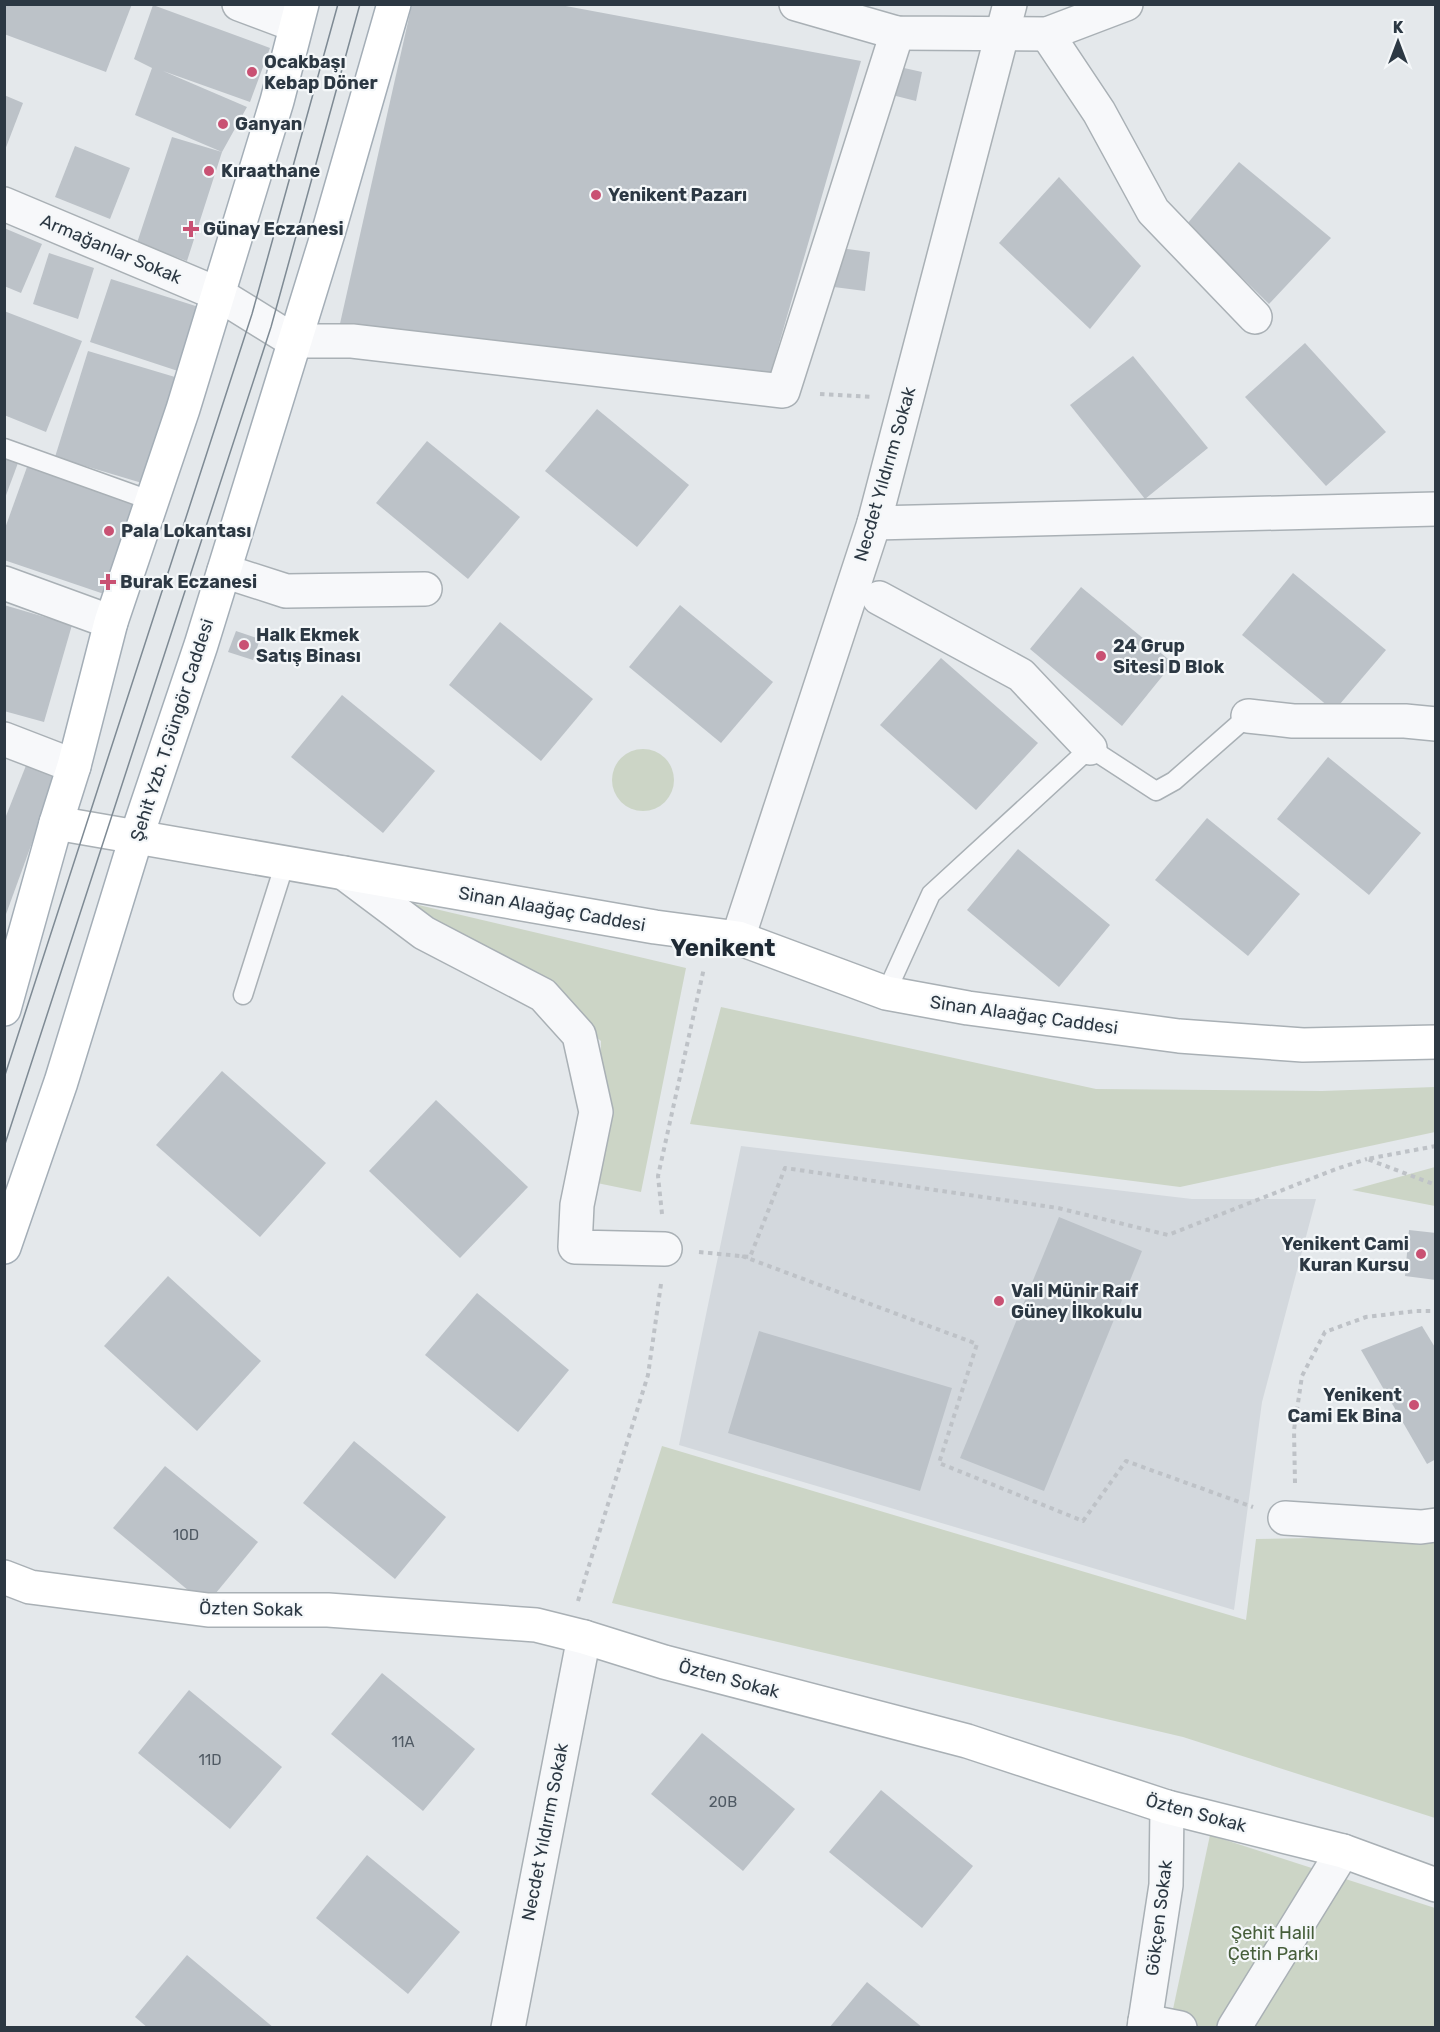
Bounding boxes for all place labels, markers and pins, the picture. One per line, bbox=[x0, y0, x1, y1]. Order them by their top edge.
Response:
place label: Ocakbaşı Kebap Döner bbox=[264, 51, 378, 94]
marker: Ocakbaşı Kebap Döner bbox=[245, 65, 259, 79]
place label: Ganyan bbox=[235, 113, 302, 135]
marker: Ganyan bbox=[216, 117, 230, 131]
place label: Kıraathane bbox=[221, 160, 321, 182]
marker: Kıraathane bbox=[202, 164, 216, 178]
place label: Yenikent Pazarı bbox=[608, 184, 747, 206]
marker: Yenikent Pazarı bbox=[589, 188, 603, 202]
place label: Günay Eczanesi bbox=[203, 218, 344, 240]
marker: Günay Eczanesi bbox=[184, 222, 198, 236]
place label: Pala Lokantası bbox=[121, 520, 251, 542]
marker: Pala Lokantası bbox=[102, 524, 116, 538]
place label: Burak Eczanesi bbox=[120, 571, 257, 593]
marker: Burak Eczanesi bbox=[101, 575, 115, 589]
place label: Halk Ekmek Satış Binası bbox=[256, 624, 361, 667]
place label: 24 Grup Sitesi D Blok bbox=[1113, 635, 1225, 678]
marker: Halk Ekmek Satış Binası bbox=[237, 638, 251, 652]
marker: 24 Grup Sitesi D Blok bbox=[1094, 649, 1108, 663]
place label: Yenikent Cami Kuran Kursu bbox=[1281, 1233, 1409, 1276]
marker: Yenikent Cami Kuran Kursu bbox=[1414, 1247, 1428, 1261]
place label: Vali Münir Raif Güney İlkokulu bbox=[1011, 1280, 1142, 1323]
marker: Vali Münir Raif Güney İlkokulu bbox=[992, 1294, 1006, 1308]
place label: Yenikent Cami Ek Bina bbox=[1287, 1384, 1402, 1427]
marker: Yenikent Cami Ek Bina bbox=[1407, 1398, 1421, 1412]

